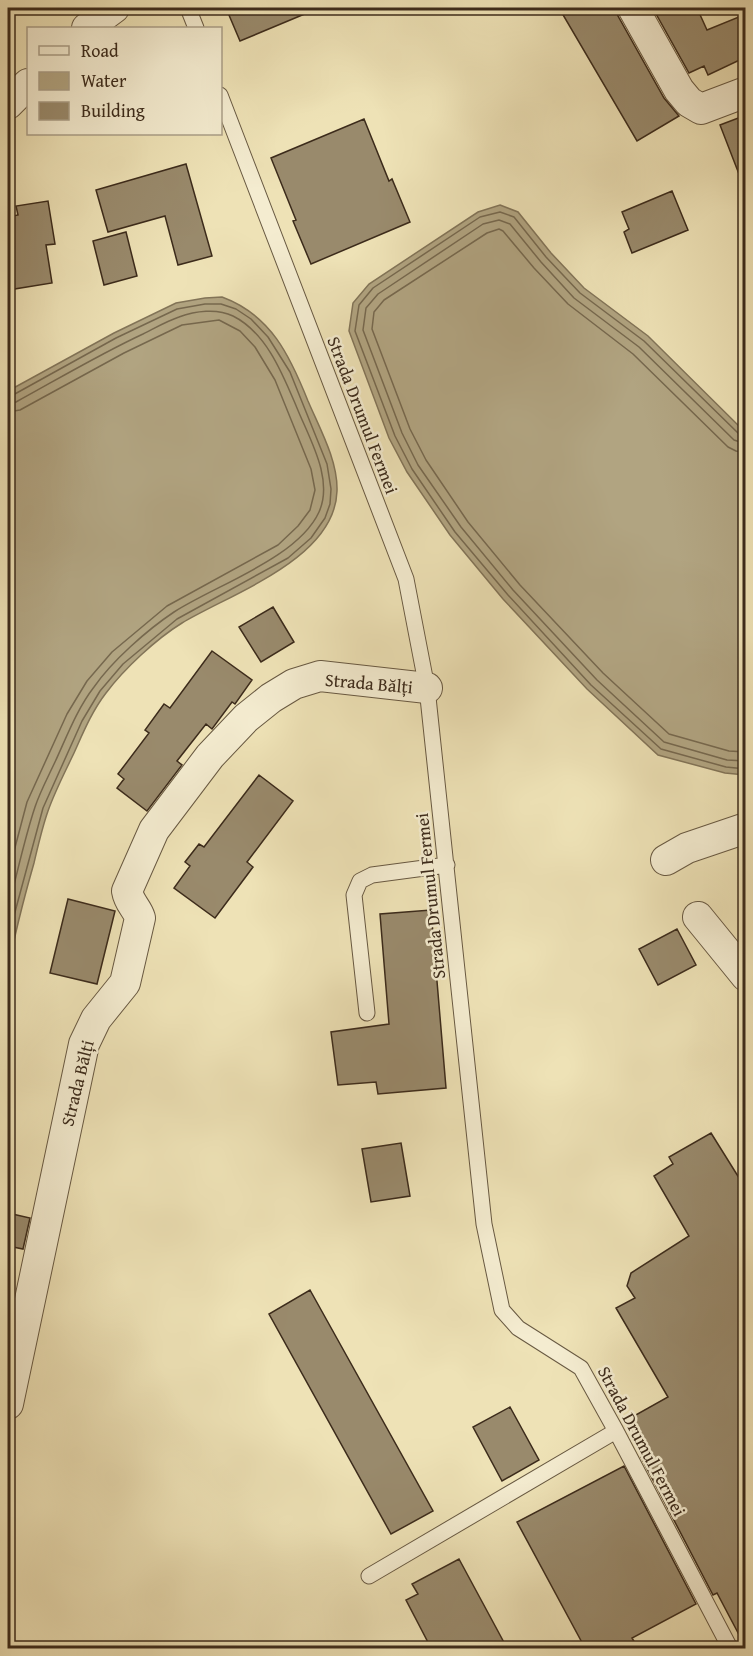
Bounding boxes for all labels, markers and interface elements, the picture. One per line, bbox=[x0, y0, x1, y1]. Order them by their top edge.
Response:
legend bbox=[27, 27, 222, 135]
text: Road bbox=[81, 37, 119, 64]
text: Water bbox=[81, 67, 127, 94]
text: Building bbox=[81, 97, 145, 124]
street label: Strada Drumul Fermei bbox=[321, 332, 405, 498]
street label: Strada Bălți bbox=[324, 666, 414, 700]
street label: Strada Drumul Fermei bbox=[408, 812, 452, 980]
street label: Strada Bălți bbox=[53, 1037, 101, 1129]
street label: Strada Drumul Fermei bbox=[591, 1361, 693, 1521]

